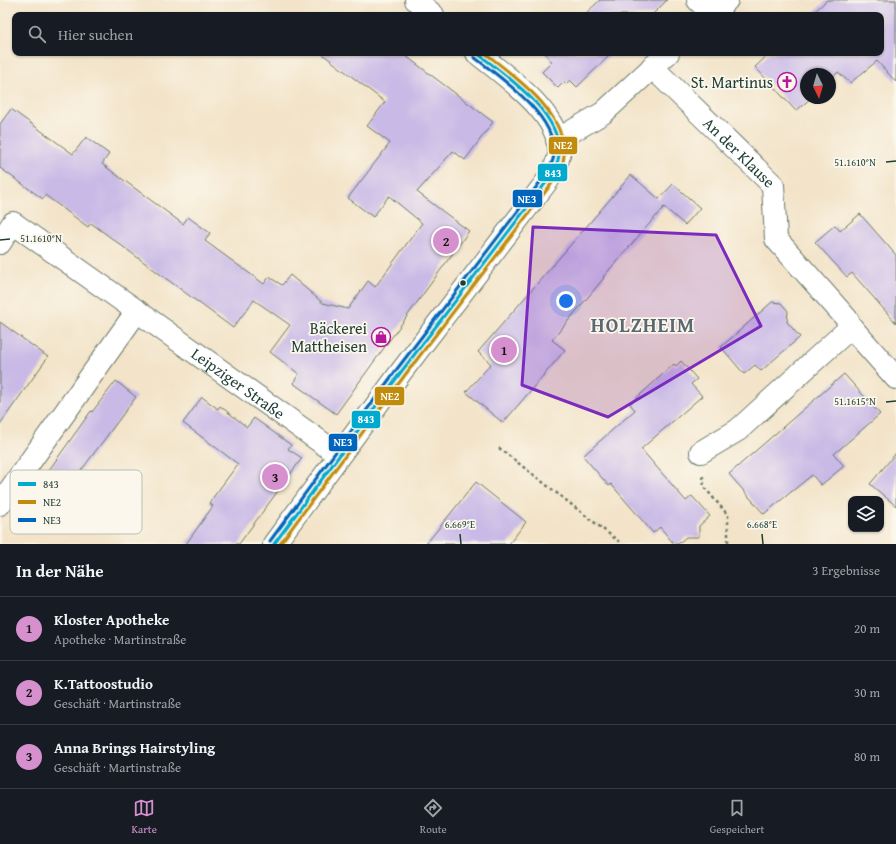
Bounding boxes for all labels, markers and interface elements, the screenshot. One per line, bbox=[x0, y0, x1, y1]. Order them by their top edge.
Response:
search box bbox=[12, 12, 884, 56]
icon: search bbox=[26, 23, 48, 45]
text: Hier suchen bbox=[58, 24, 133, 45]
north arrow bbox=[800, 68, 836, 104]
place label: St. Martinus bbox=[691, 70, 773, 94]
church icon: St. Martinus bbox=[776, 71, 798, 93]
street label: An der Klause bbox=[698, 111, 781, 193]
line badge: NE2 bbox=[548, 136, 578, 155]
text: NE2 bbox=[554, 137, 573, 153]
text: 51.1610°N bbox=[834, 155, 876, 170]
line badge: 843 bbox=[537, 163, 568, 182]
text: 843 bbox=[544, 165, 562, 181]
line badge: NE3 bbox=[512, 189, 543, 208]
text: NE3 bbox=[518, 191, 537, 207]
pin: 2 bbox=[433, 226, 459, 256]
text: 51.1610°N bbox=[20, 231, 62, 246]
unlabelled marker bbox=[458, 278, 468, 288]
your location bbox=[556, 291, 576, 311]
district label: HOLZHEIM bbox=[591, 310, 695, 339]
place label: Bäckerei Mattheisen bbox=[291, 316, 368, 358]
shop icon: Bäckerei Mattheisen bbox=[370, 326, 392, 348]
pin: 1 bbox=[491, 335, 517, 365]
street label: Leipziger Straße bbox=[187, 341, 290, 425]
line badge: NE2 bbox=[374, 386, 405, 406]
text: NE2 bbox=[381, 388, 400, 404]
text: 51.1615°N bbox=[834, 394, 876, 409]
line badge: 843 bbox=[351, 410, 381, 429]
text: 843 bbox=[357, 411, 375, 427]
line badge: NE3 bbox=[328, 433, 358, 452]
text: NE3 bbox=[334, 434, 353, 450]
pin: 3 bbox=[262, 462, 288, 492]
legend bbox=[10, 470, 142, 534]
text: 843 bbox=[43, 476, 59, 492]
text: NE2 bbox=[43, 494, 61, 510]
map controls bbox=[848, 496, 884, 532]
button: layers bbox=[848, 496, 884, 532]
text: NE3 bbox=[43, 512, 61, 528]
text: 6.669°E bbox=[445, 517, 475, 532]
text: 6.668°E bbox=[747, 517, 777, 532]
text: In der Nähe bbox=[16, 558, 104, 583]
text: 3 Ergebnisse bbox=[812, 561, 880, 580]
text: Kloster Apotheke bbox=[54, 609, 169, 630]
text: 1 bbox=[26, 619, 32, 638]
text: 20 m bbox=[854, 619, 880, 638]
text: Apotheke · Martinstraße bbox=[54, 630, 186, 649]
text: K.Tattoostudio bbox=[54, 673, 153, 694]
text: 2 bbox=[26, 683, 32, 702]
text: 30 m bbox=[854, 683, 880, 702]
text: Geschäft · Martinstraße bbox=[54, 694, 181, 713]
text: Anna Brings Hairstyling bbox=[54, 737, 215, 758]
text: 3 bbox=[26, 747, 32, 766]
text: 80 m bbox=[854, 747, 880, 766]
text: Geschäft · Martinstraße bbox=[54, 758, 181, 777]
tab: Karte bbox=[132, 797, 157, 837]
tab: Route bbox=[420, 797, 447, 837]
tab: Gespeichert bbox=[710, 797, 764, 837]

